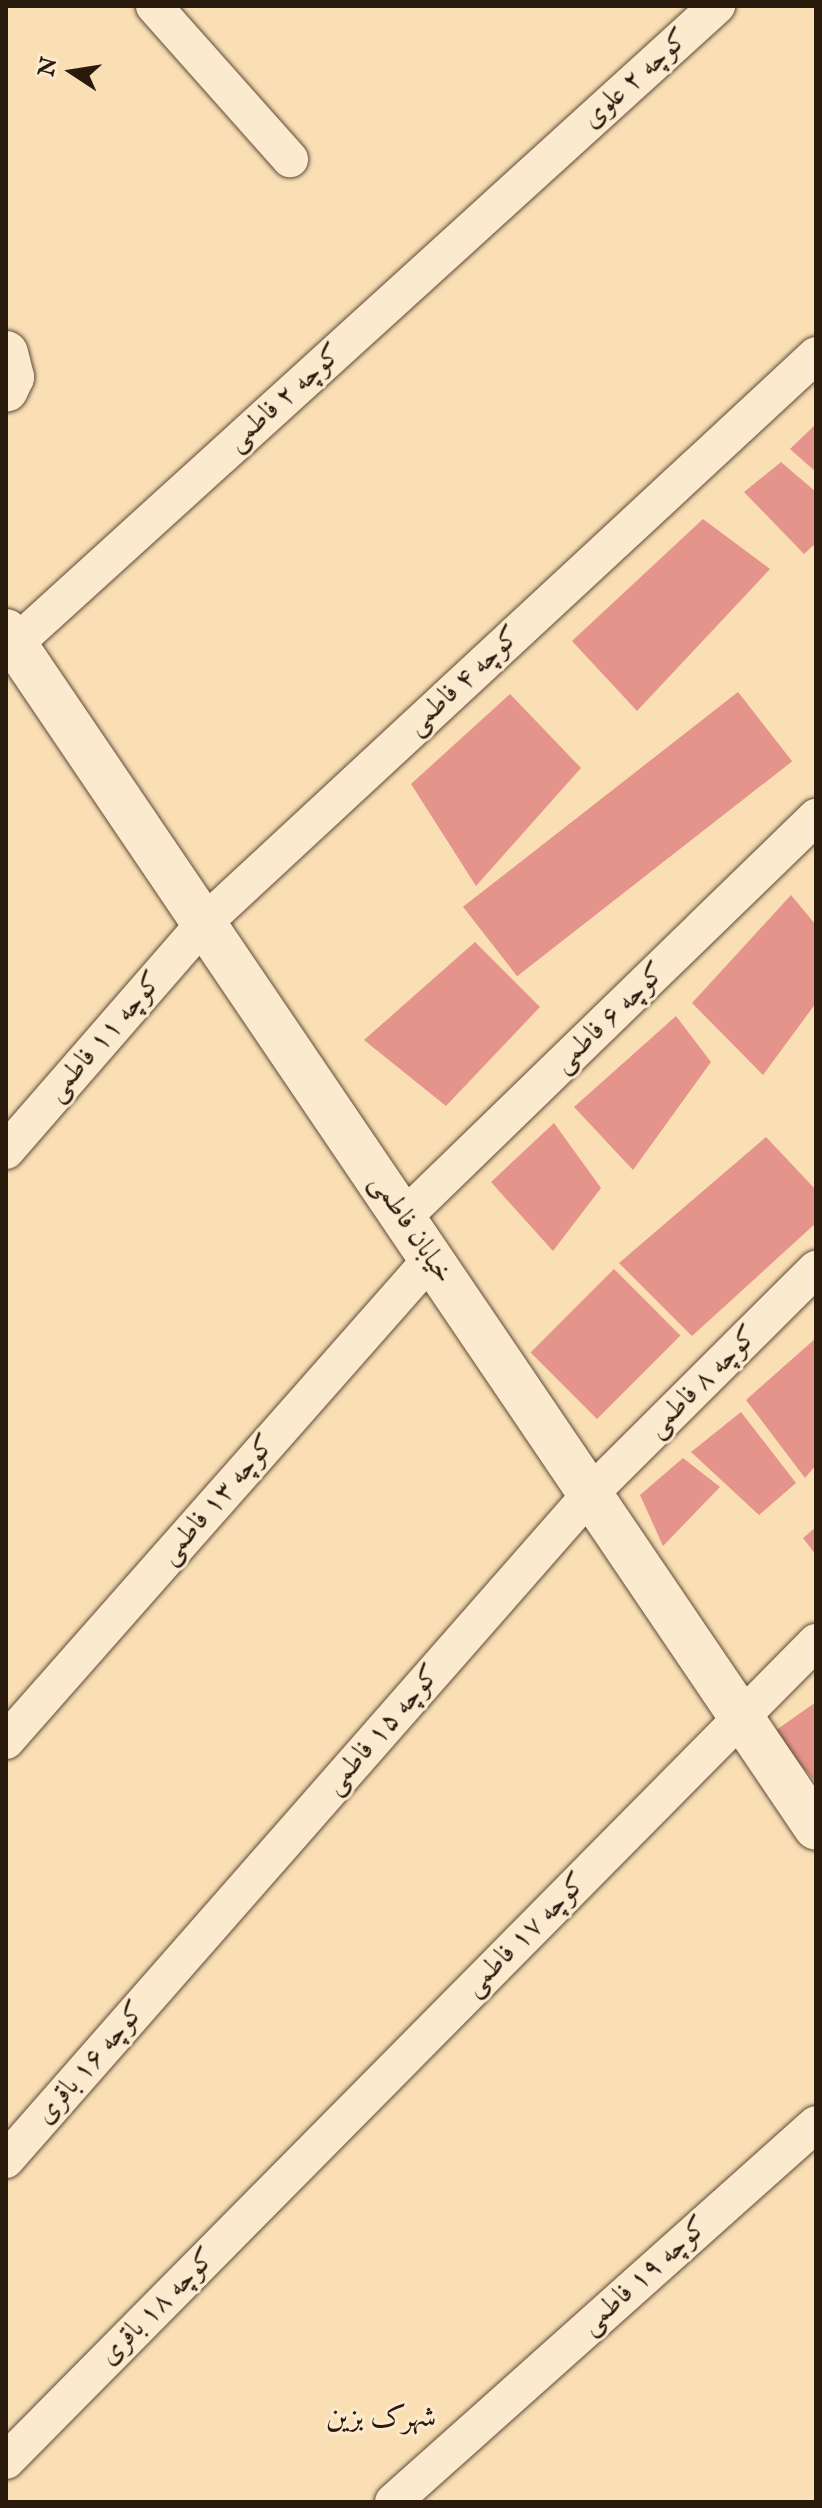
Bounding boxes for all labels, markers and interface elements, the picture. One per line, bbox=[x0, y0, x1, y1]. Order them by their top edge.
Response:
street label: کوچه ۲ علوی bbox=[575, 22, 697, 136]
north arrow bbox=[32, 32, 112, 112]
text: N bbox=[33, 55, 64, 79]
street label: کوچه ۲ فاطمی bbox=[220, 337, 350, 459]
street label: کوچه ۴ فاطمی bbox=[400, 620, 528, 742]
street label: کوچه ۶ فاطمی bbox=[546, 956, 674, 1080]
street label: کوچه ۱۱ فاطمی bbox=[40, 965, 170, 1109]
street label: خیابان فاطمی bbox=[362, 1168, 460, 1290]
street label: کوچه ۸ فاطمی bbox=[640, 1319, 766, 1445]
street label: کوچه ۱۳ فاطمی bbox=[153, 1428, 283, 1572]
street label: کوچه ۱۵ فاطمی bbox=[318, 1658, 448, 1802]
street label: کوچه ۱۷ فاطمی bbox=[457, 1866, 595, 2004]
street label: کوچه ۱۶ باقری bbox=[29, 1995, 153, 2131]
street label: کوچه ۱۹ فاطمی bbox=[574, 2210, 716, 2342]
street label: کوچه ۱۸ باقری bbox=[92, 2241, 224, 2373]
district label: شهرک بزین bbox=[326, 2400, 436, 2436]

